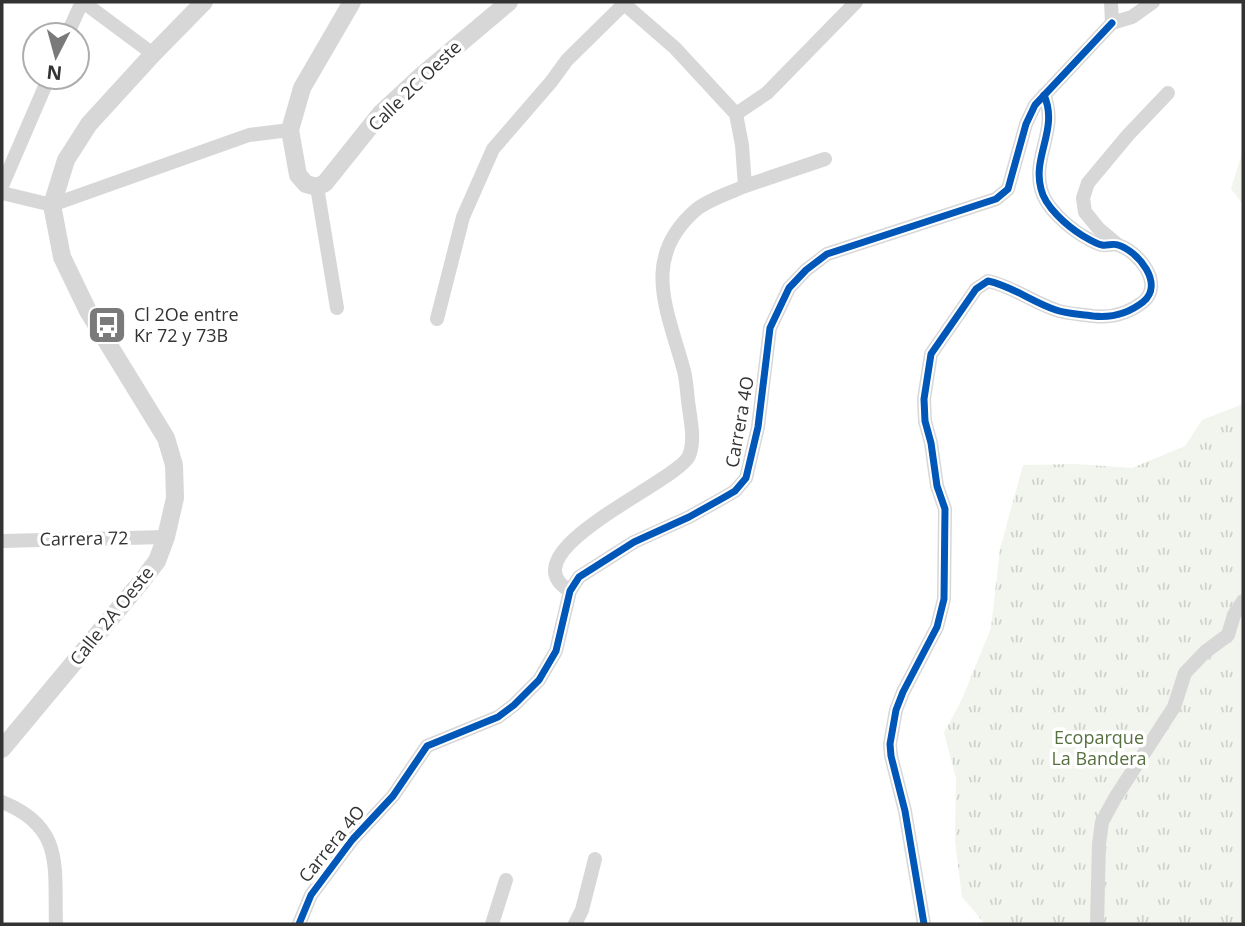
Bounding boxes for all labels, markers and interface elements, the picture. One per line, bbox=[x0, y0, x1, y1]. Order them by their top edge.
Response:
north arrow bbox=[21, 21, 91, 91]
street label: Calle 2C Oeste bbox=[363, 35, 466, 136]
text: N bbox=[45, 59, 63, 87]
place label: Cl 2Oe entre Kr 72 y 73B bbox=[134, 302, 239, 347]
bus stop icon: Cl 2Oe entre Kr 72 y 73B bbox=[86, 304, 128, 346]
street label: Carrera 4O bbox=[719, 374, 759, 469]
street label: Carrera 72 bbox=[39, 525, 129, 551]
street label: Calle 2A Oeste bbox=[64, 561, 159, 670]
park label: Ecoparque La Bandera bbox=[1051, 725, 1147, 770]
street label: Carrera 4O bbox=[293, 800, 370, 887]

